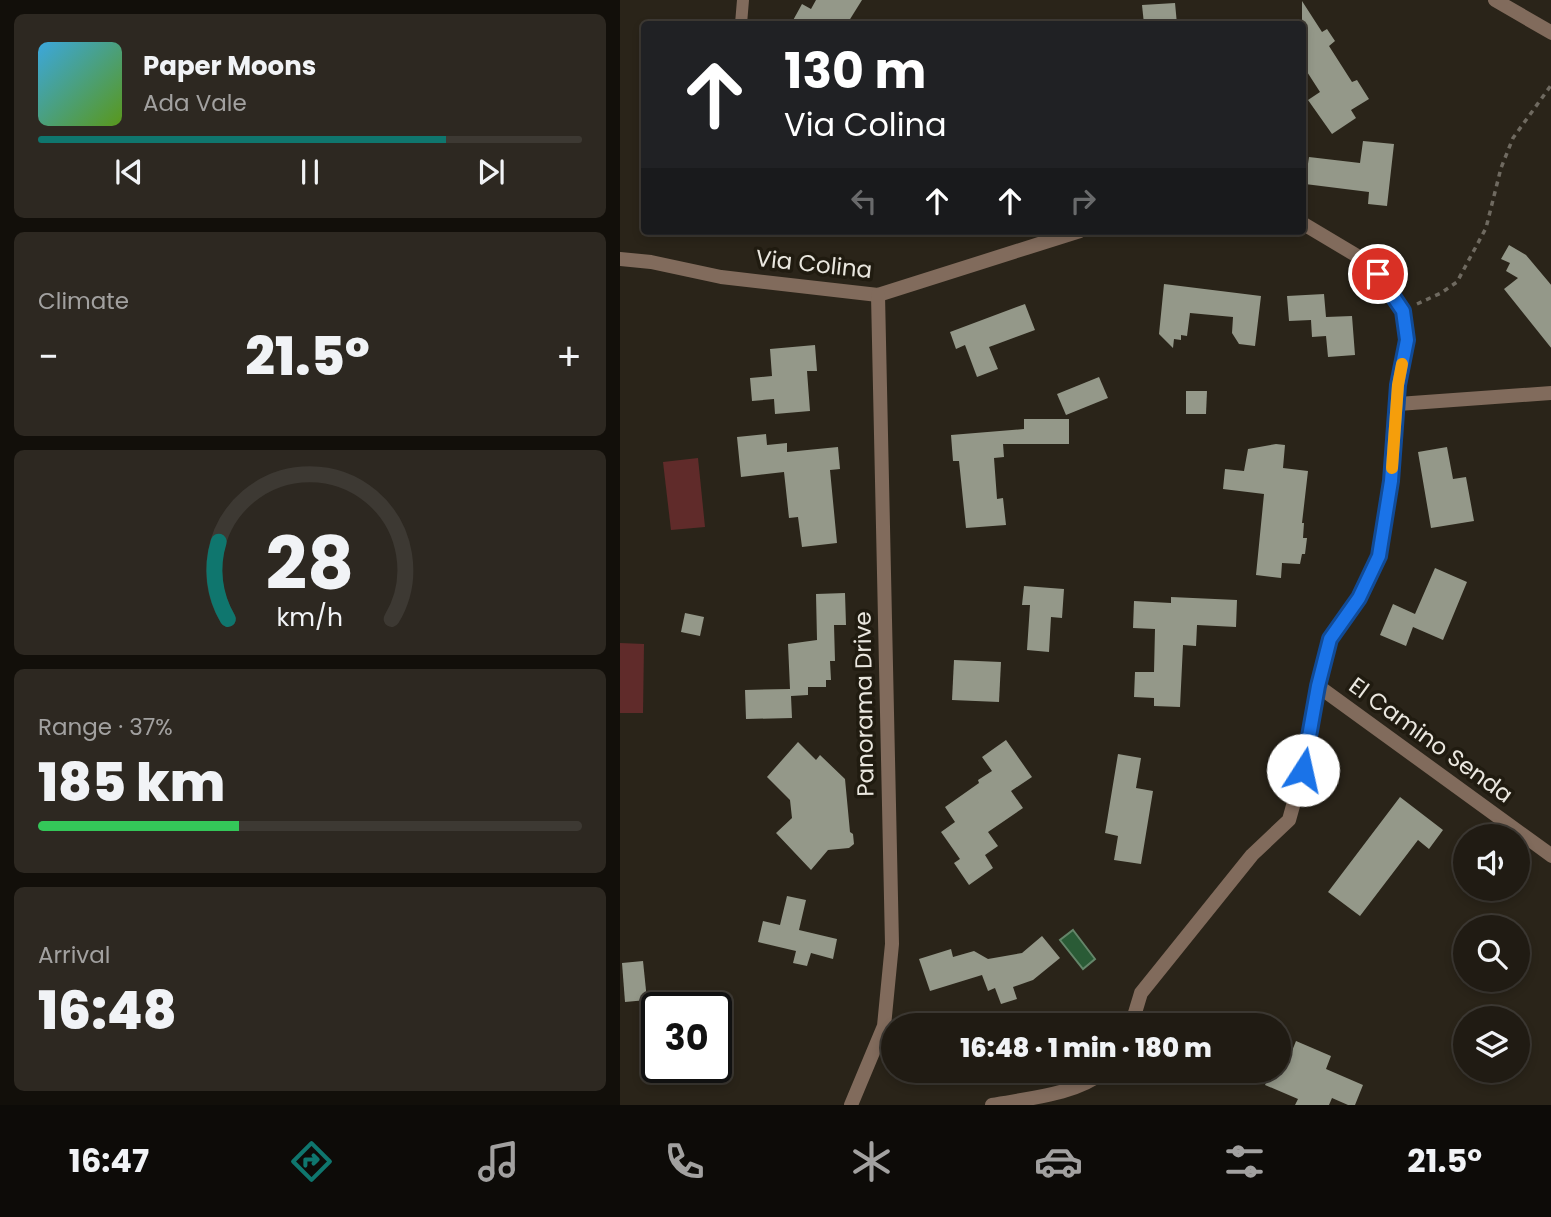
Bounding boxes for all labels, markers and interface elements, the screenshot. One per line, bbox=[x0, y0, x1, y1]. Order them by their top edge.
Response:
text: 130 m bbox=[784, 37, 926, 105]
text: Paper Moons bbox=[143, 48, 316, 84]
icon: ahead bbox=[669, 49, 760, 140]
text: Ada Vale bbox=[143, 87, 247, 119]
text: Via Colina bbox=[784, 102, 947, 147]
icon: previous bbox=[110, 153, 148, 191]
icon: pause bbox=[291, 153, 329, 191]
icon: next bbox=[472, 153, 510, 191]
icon: left bbox=[845, 182, 883, 220]
icon: ahead bbox=[918, 182, 956, 220]
icon: ahead bbox=[991, 182, 1029, 220]
icon: right bbox=[1064, 182, 1102, 220]
street label: Via Colina bbox=[754, 242, 874, 286]
pin bbox=[1348, 244, 1408, 304]
icon: arrive bbox=[1359, 255, 1397, 293]
text: Climate bbox=[38, 285, 129, 317]
text: 21.5° bbox=[245, 320, 370, 393]
text: − bbox=[38, 330, 59, 383]
text: + bbox=[556, 330, 582, 383]
text: 28 bbox=[266, 513, 354, 614]
text: km/h bbox=[277, 599, 343, 634]
street label: Panorama Drive bbox=[846, 611, 882, 797]
street label: El Camino Senda bbox=[1343, 670, 1519, 810]
text: Range · 37% bbox=[38, 711, 173, 743]
position arrow bbox=[1266, 733, 1340, 807]
text: 185 km bbox=[38, 746, 225, 819]
map controls bbox=[1453, 824, 1530, 1083]
button: sound bbox=[1453, 824, 1530, 901]
button: search bbox=[1453, 915, 1530, 992]
text: Arrival bbox=[38, 939, 110, 971]
text: 16:48 bbox=[38, 974, 177, 1047]
speed limit sign: 30 bbox=[641, 992, 732, 1083]
button: layers bbox=[1453, 1006, 1530, 1083]
text: 16:48 · 1 min · 180 m bbox=[960, 1030, 1212, 1066]
icon: directions bbox=[287, 1137, 336, 1186]
icon: music bbox=[474, 1137, 523, 1186]
icon: phone bbox=[660, 1137, 709, 1186]
icon: climate bbox=[847, 1137, 896, 1186]
icon: car bbox=[1034, 1137, 1083, 1186]
icon: filters bbox=[1220, 1137, 1269, 1186]
text: 16:47 bbox=[69, 1138, 149, 1183]
text: 21.5° bbox=[1407, 1138, 1482, 1183]

